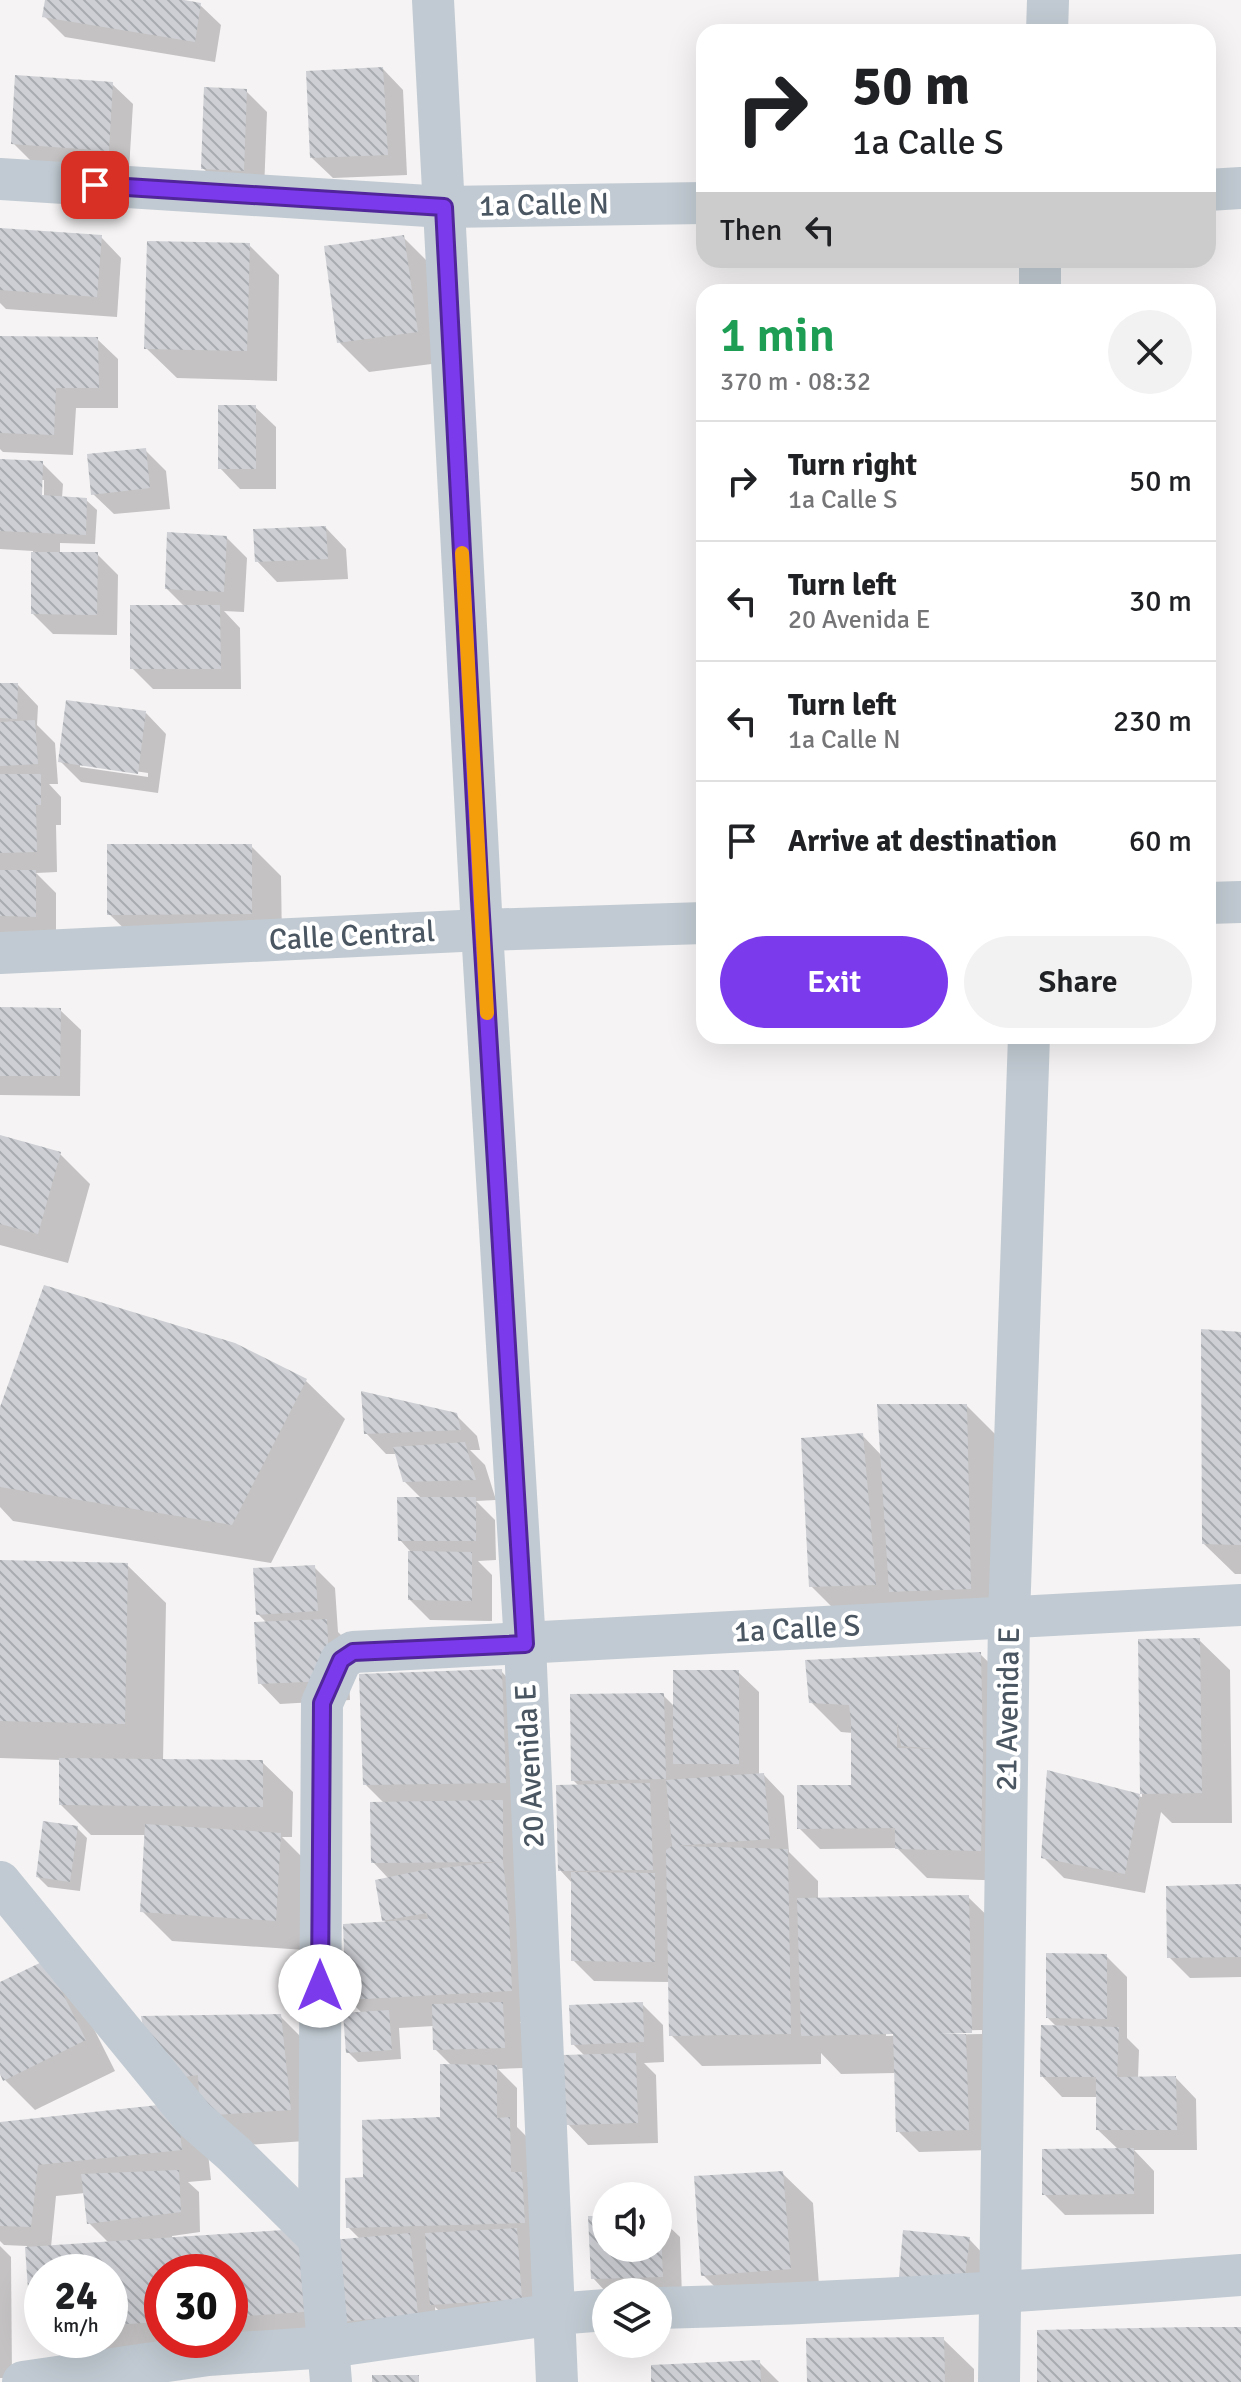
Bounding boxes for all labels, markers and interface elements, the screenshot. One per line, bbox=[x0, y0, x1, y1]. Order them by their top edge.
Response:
text: 50 m bbox=[852, 51, 970, 120]
icon: right bbox=[720, 56, 824, 160]
text: 1a Calle S bbox=[852, 120, 1004, 165]
pin bbox=[61, 151, 129, 219]
icon: arrive bbox=[73, 163, 117, 207]
street label: 1a Calle N bbox=[479, 185, 609, 225]
icon: left bbox=[798, 208, 842, 252]
text: Then bbox=[720, 212, 782, 249]
text: 1 min bbox=[720, 306, 835, 365]
button: close bbox=[1108, 310, 1192, 394]
text: 370 m · 08:32 bbox=[720, 366, 871, 398]
text: Turn right bbox=[788, 447, 917, 484]
icon: right bbox=[720, 459, 764, 503]
text: 50 m bbox=[1129, 463, 1192, 500]
text: 1a Calle S bbox=[788, 484, 898, 516]
text: Turn left bbox=[788, 567, 897, 604]
icon: left bbox=[720, 579, 764, 623]
text: 30 m bbox=[1129, 583, 1192, 620]
text: 20 Avenida E bbox=[788, 604, 930, 636]
text: Turn left bbox=[788, 687, 897, 724]
icon: left bbox=[720, 699, 764, 743]
text: 230 m bbox=[1113, 703, 1192, 740]
text: 1a Calle N bbox=[788, 724, 901, 756]
icon: arrive bbox=[720, 819, 764, 863]
text: Arrive at destination bbox=[788, 823, 1057, 860]
text: 60 m bbox=[1129, 823, 1192, 860]
street label: Calle Central bbox=[268, 913, 436, 959]
button: Exit bbox=[720, 936, 948, 1028]
button: Share bbox=[964, 936, 1192, 1028]
street label: 1a Calle S bbox=[733, 1607, 861, 1651]
street label: 21 Avenida E bbox=[988, 1627, 1028, 1791]
street label: 20 Avenida E bbox=[507, 1683, 553, 1849]
position arrow bbox=[278, 1944, 362, 2028]
map controls bbox=[592, 2182, 672, 2358]
button: sound bbox=[592, 2182, 672, 2262]
speed limit sign: 30 bbox=[144, 2254, 248, 2358]
text: 24 bbox=[54, 2271, 98, 2321]
button: layers bbox=[592, 2278, 672, 2358]
text: km/h bbox=[53, 2313, 99, 2338]

